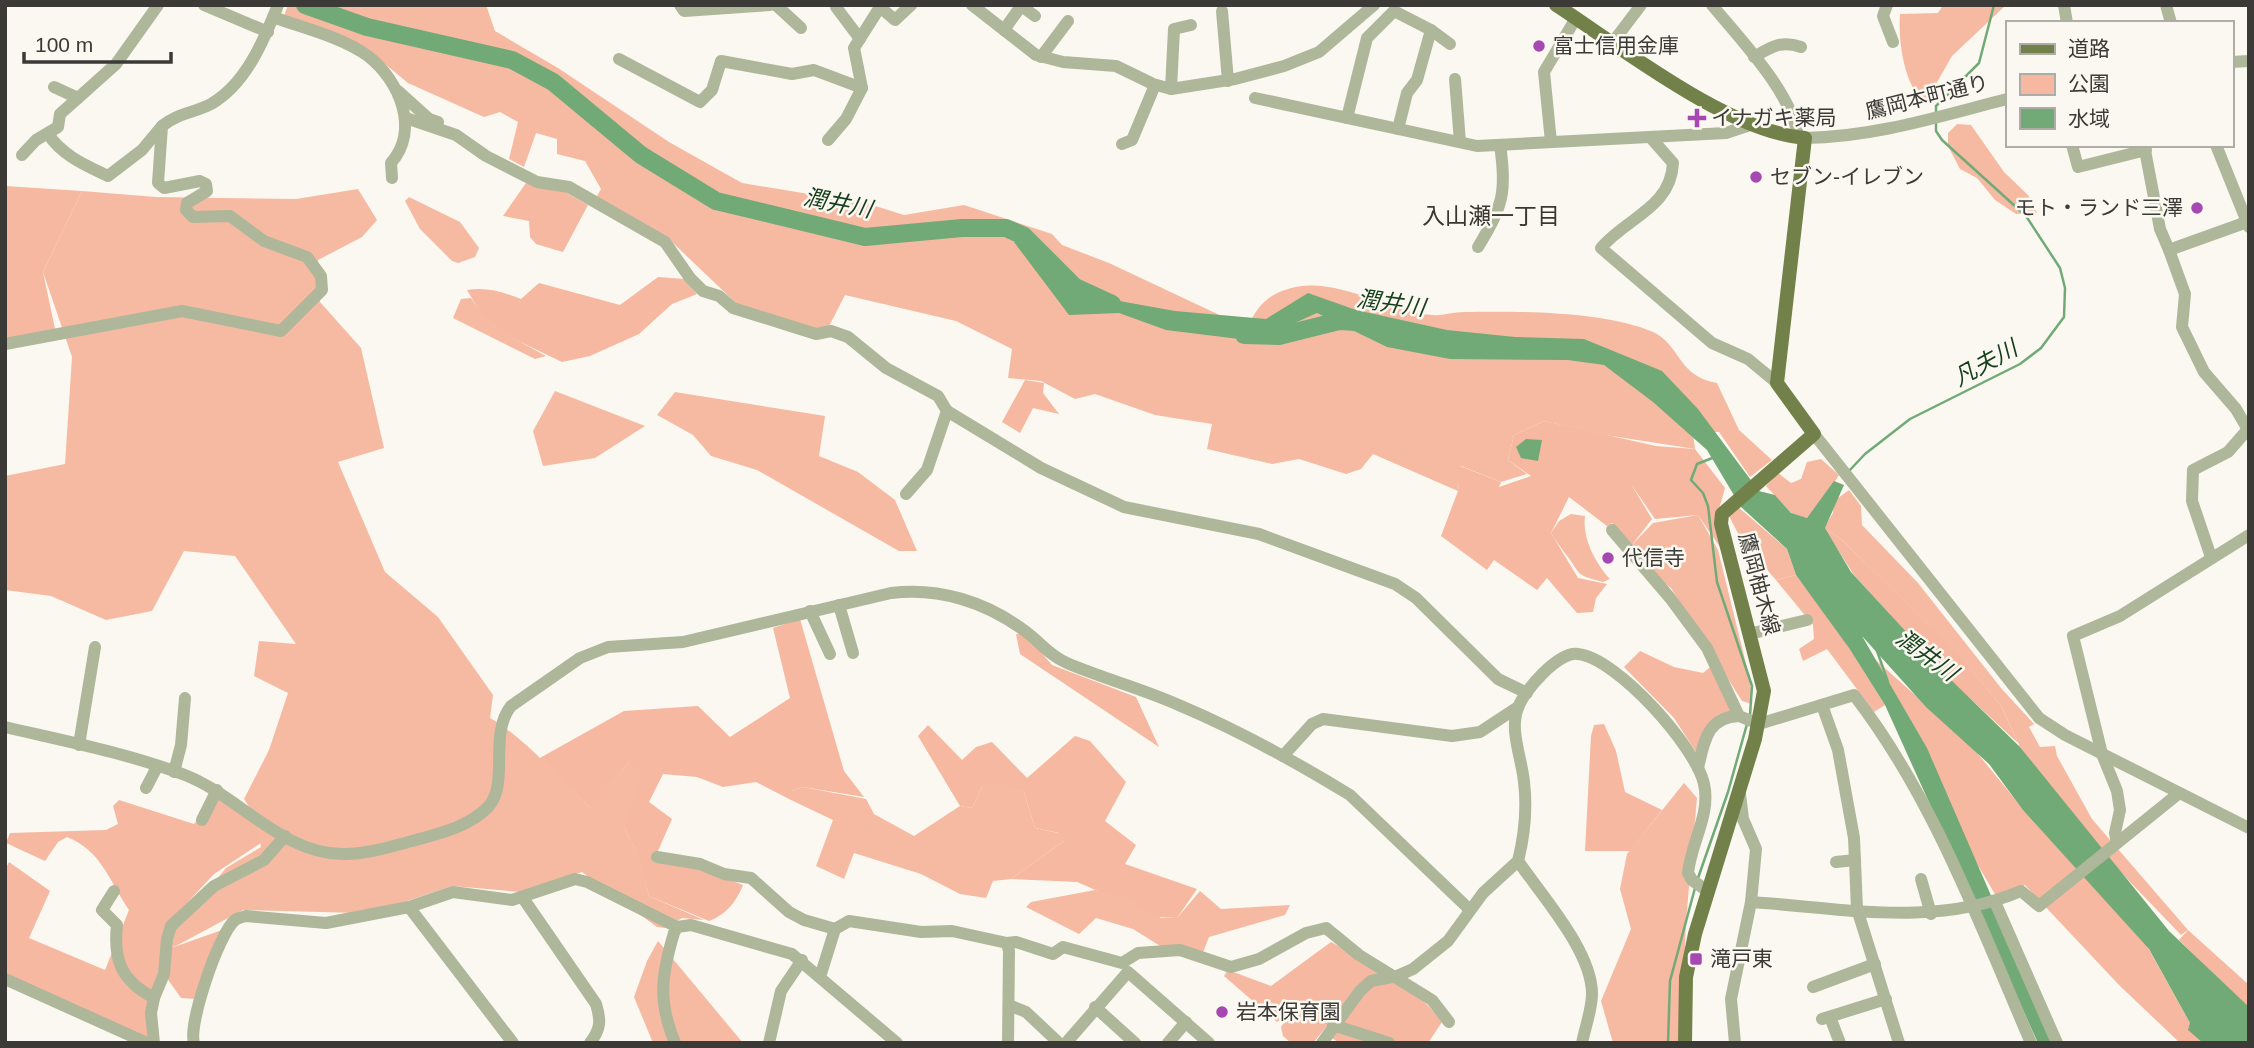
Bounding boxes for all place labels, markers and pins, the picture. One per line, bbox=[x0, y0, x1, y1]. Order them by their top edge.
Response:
place label: 富士信用金庫 bbox=[1553, 34, 1679, 57]
marker: 富士信用金庫 bbox=[1531, 38, 1547, 54]
place label: イナガキ薬局 bbox=[1711, 106, 1837, 129]
marker: イナガキ薬局 bbox=[1689, 110, 1705, 126]
place label: セブン-イレブン bbox=[1770, 165, 1924, 188]
marker: セブン-イレブン bbox=[1748, 169, 1764, 185]
place label: モト・ランド三澤 bbox=[2015, 196, 2183, 219]
marker: モト・ランド三澤 bbox=[2189, 200, 2205, 216]
place label: 代信寺 bbox=[1622, 546, 1685, 569]
marker: 代信寺 bbox=[1600, 550, 1616, 566]
place label: 滝戸東 bbox=[1710, 947, 1773, 970]
marker: 滝戸東 bbox=[1688, 951, 1704, 967]
place label: 岩本保育園 bbox=[1236, 1000, 1341, 1023]
marker: 岩本保育園 bbox=[1214, 1004, 1230, 1020]

